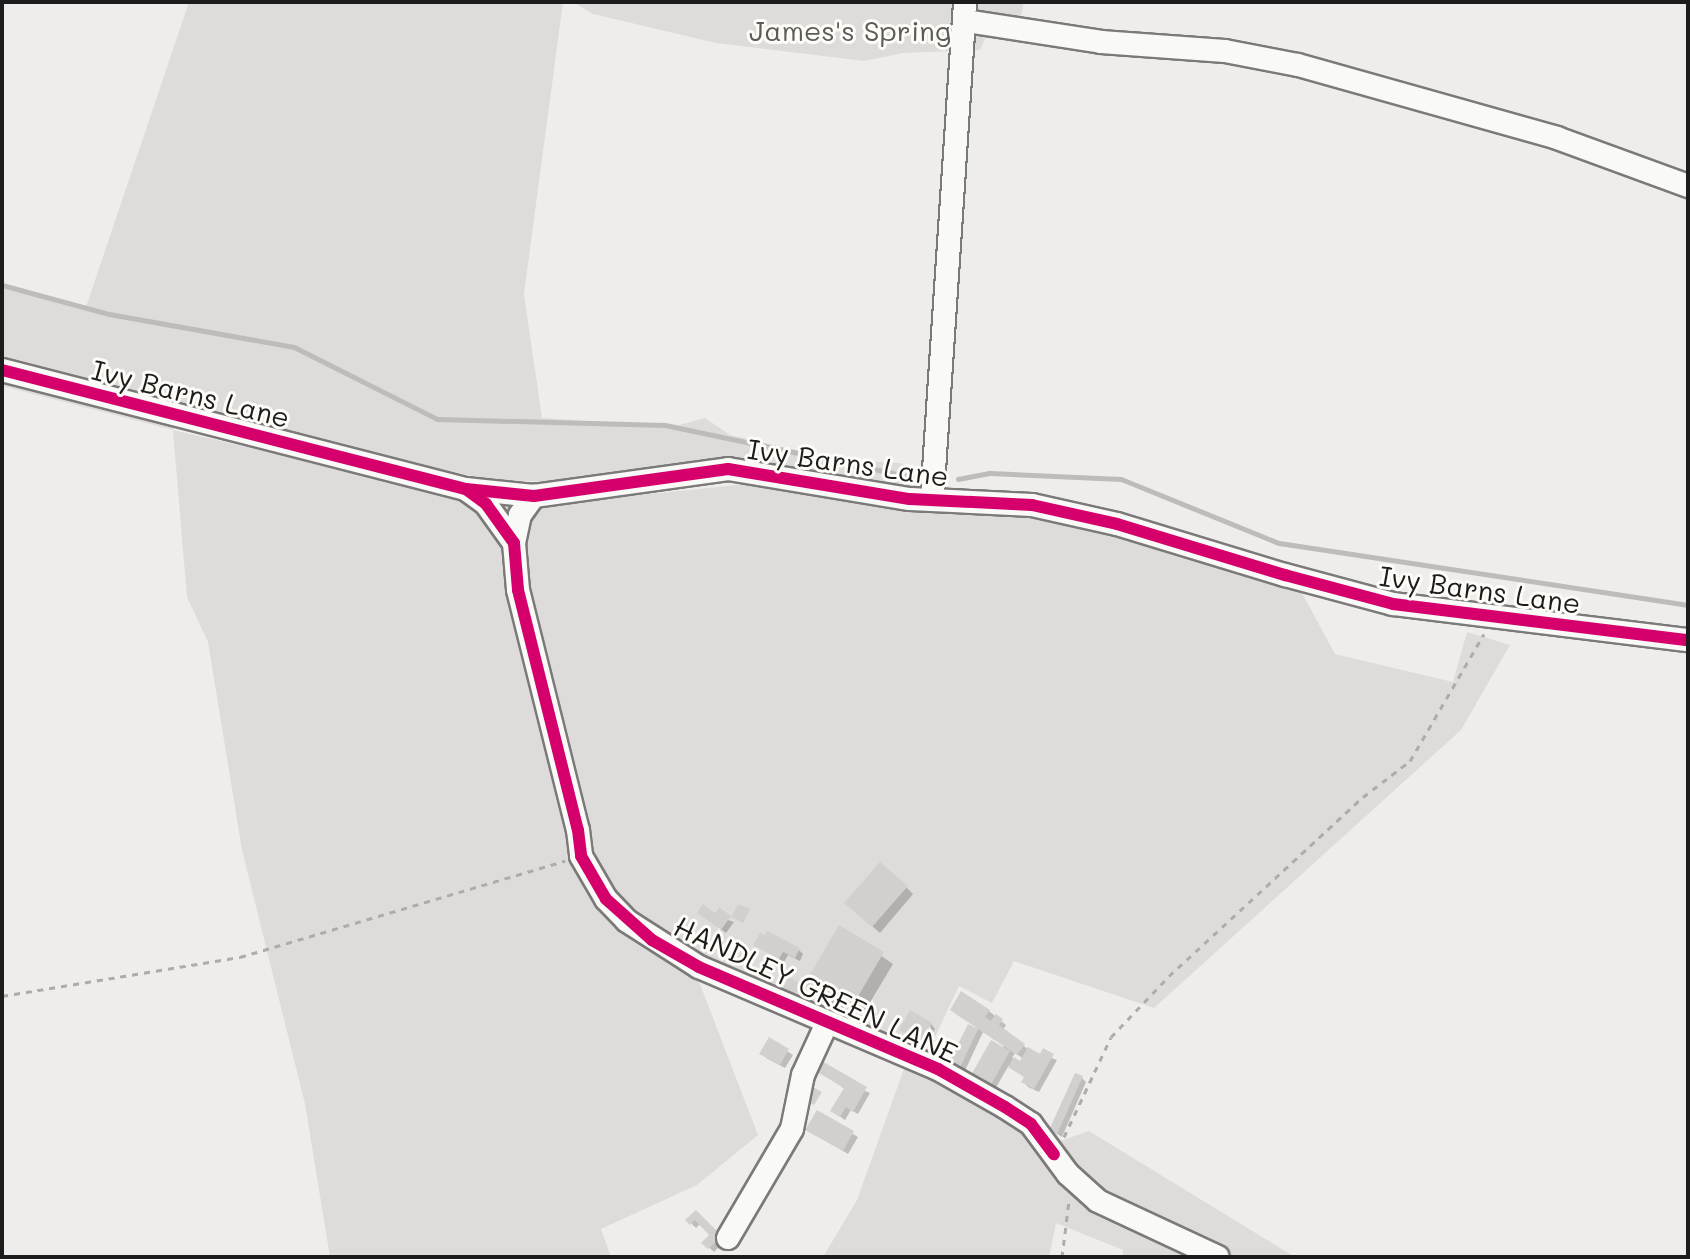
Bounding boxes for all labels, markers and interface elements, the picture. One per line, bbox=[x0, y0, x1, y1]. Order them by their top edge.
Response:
park label: James's Spring bbox=[749, 13, 951, 47]
street label: Ivy Barns Lane bbox=[89, 352, 293, 434]
street label: Ivy Barns Lane bbox=[745, 431, 951, 493]
street label: Ivy Barns Lane bbox=[1377, 558, 1583, 620]
street label: HANDLEY GREEN LANE bbox=[669, 909, 963, 1069]

